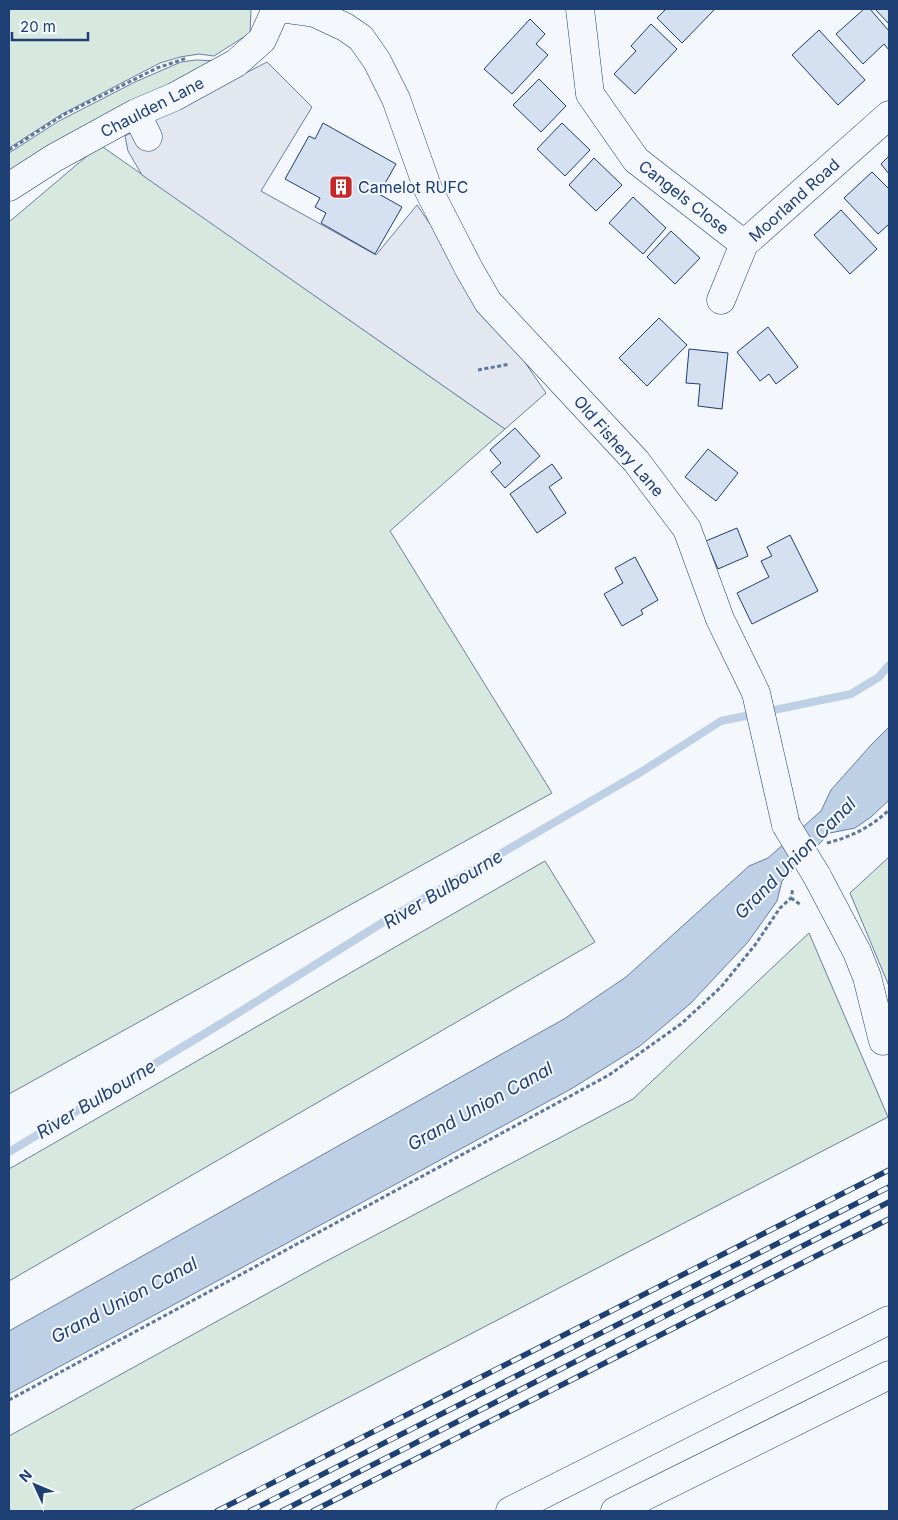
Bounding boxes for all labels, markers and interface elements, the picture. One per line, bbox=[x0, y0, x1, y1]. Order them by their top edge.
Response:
scale bar bbox=[12, 10, 89, 42]
text: 20 m bbox=[20, 17, 56, 36]
street label: Chaulden Lane bbox=[97, 72, 207, 142]
street label: Moorland Road bbox=[745, 154, 843, 246]
street label: Cangels Close bbox=[635, 156, 733, 238]
building icon: Camelot RUFC bbox=[328, 174, 354, 200]
place label: Camelot RUFC bbox=[358, 177, 469, 197]
street label: Old Fishery Lane bbox=[570, 391, 668, 501]
water label: Grand Union Canal bbox=[730, 793, 860, 923]
water label: River Bulbourne bbox=[380, 845, 506, 933]
water label: River Bulbourne bbox=[33, 1055, 159, 1143]
water label: Grand Union Canal bbox=[404, 1057, 557, 1155]
water label: Grand Union Canal bbox=[47, 1252, 201, 1347]
north arrow bbox=[10, 1460, 60, 1510]
text: N bbox=[15, 1466, 35, 1485]

